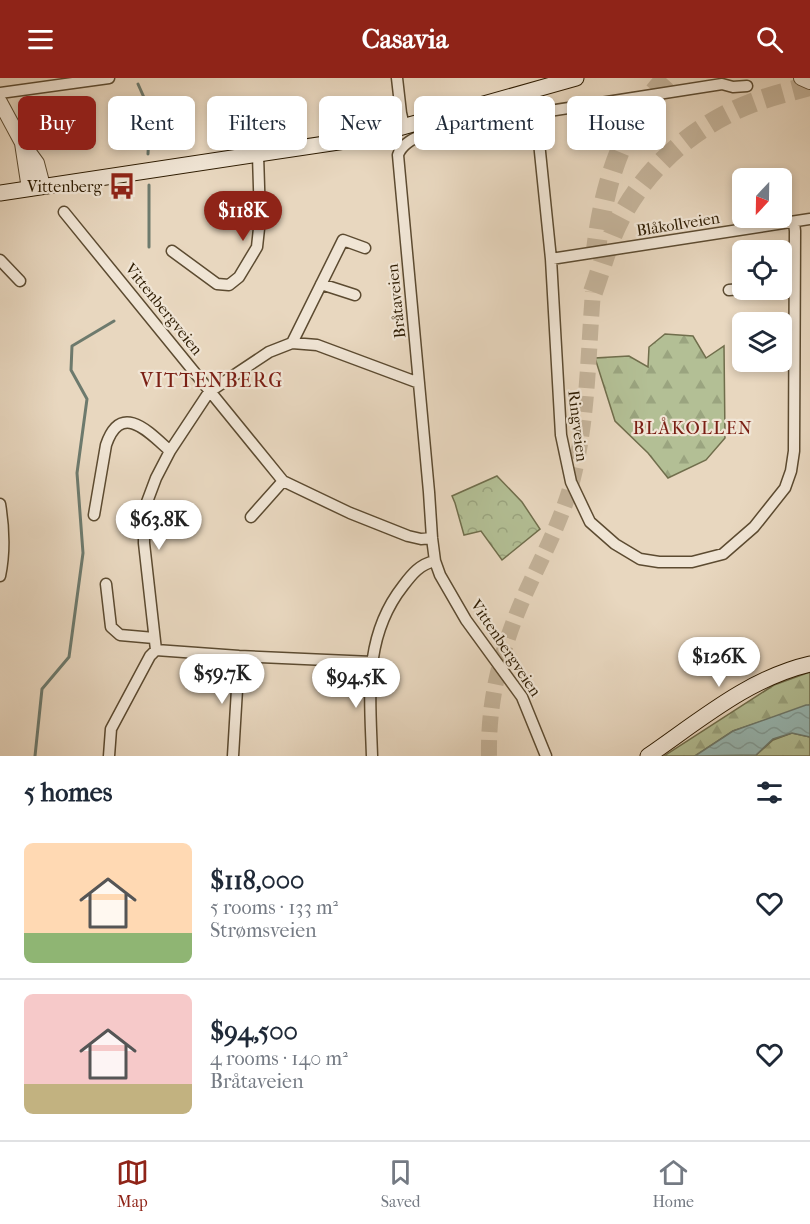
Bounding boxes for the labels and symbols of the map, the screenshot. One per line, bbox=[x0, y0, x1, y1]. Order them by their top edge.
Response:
north arrow bbox=[732, 168, 792, 228]
bus stop icon: Vittenberg bbox=[107, 171, 137, 201]
place label: Vittenberg bbox=[26, 177, 102, 196]
pin: $118K bbox=[201, 191, 285, 242]
street label: Blåkollveien bbox=[635, 208, 722, 240]
street label: Vittenbergveien bbox=[121, 258, 207, 359]
street label: Bråtaveien bbox=[383, 262, 409, 339]
district label: VITTENBERG bbox=[139, 369, 284, 392]
street label: Ringveien bbox=[564, 389, 592, 463]
district label: BLÅKOLLEN bbox=[633, 417, 753, 439]
pin: $63.8K bbox=[110, 500, 208, 551]
street label: Vittenbergveien bbox=[466, 595, 546, 701]
pin: $126K bbox=[677, 637, 761, 688]
pin: $59.7K bbox=[173, 654, 271, 705]
pin: $94.5K bbox=[307, 658, 405, 709]

